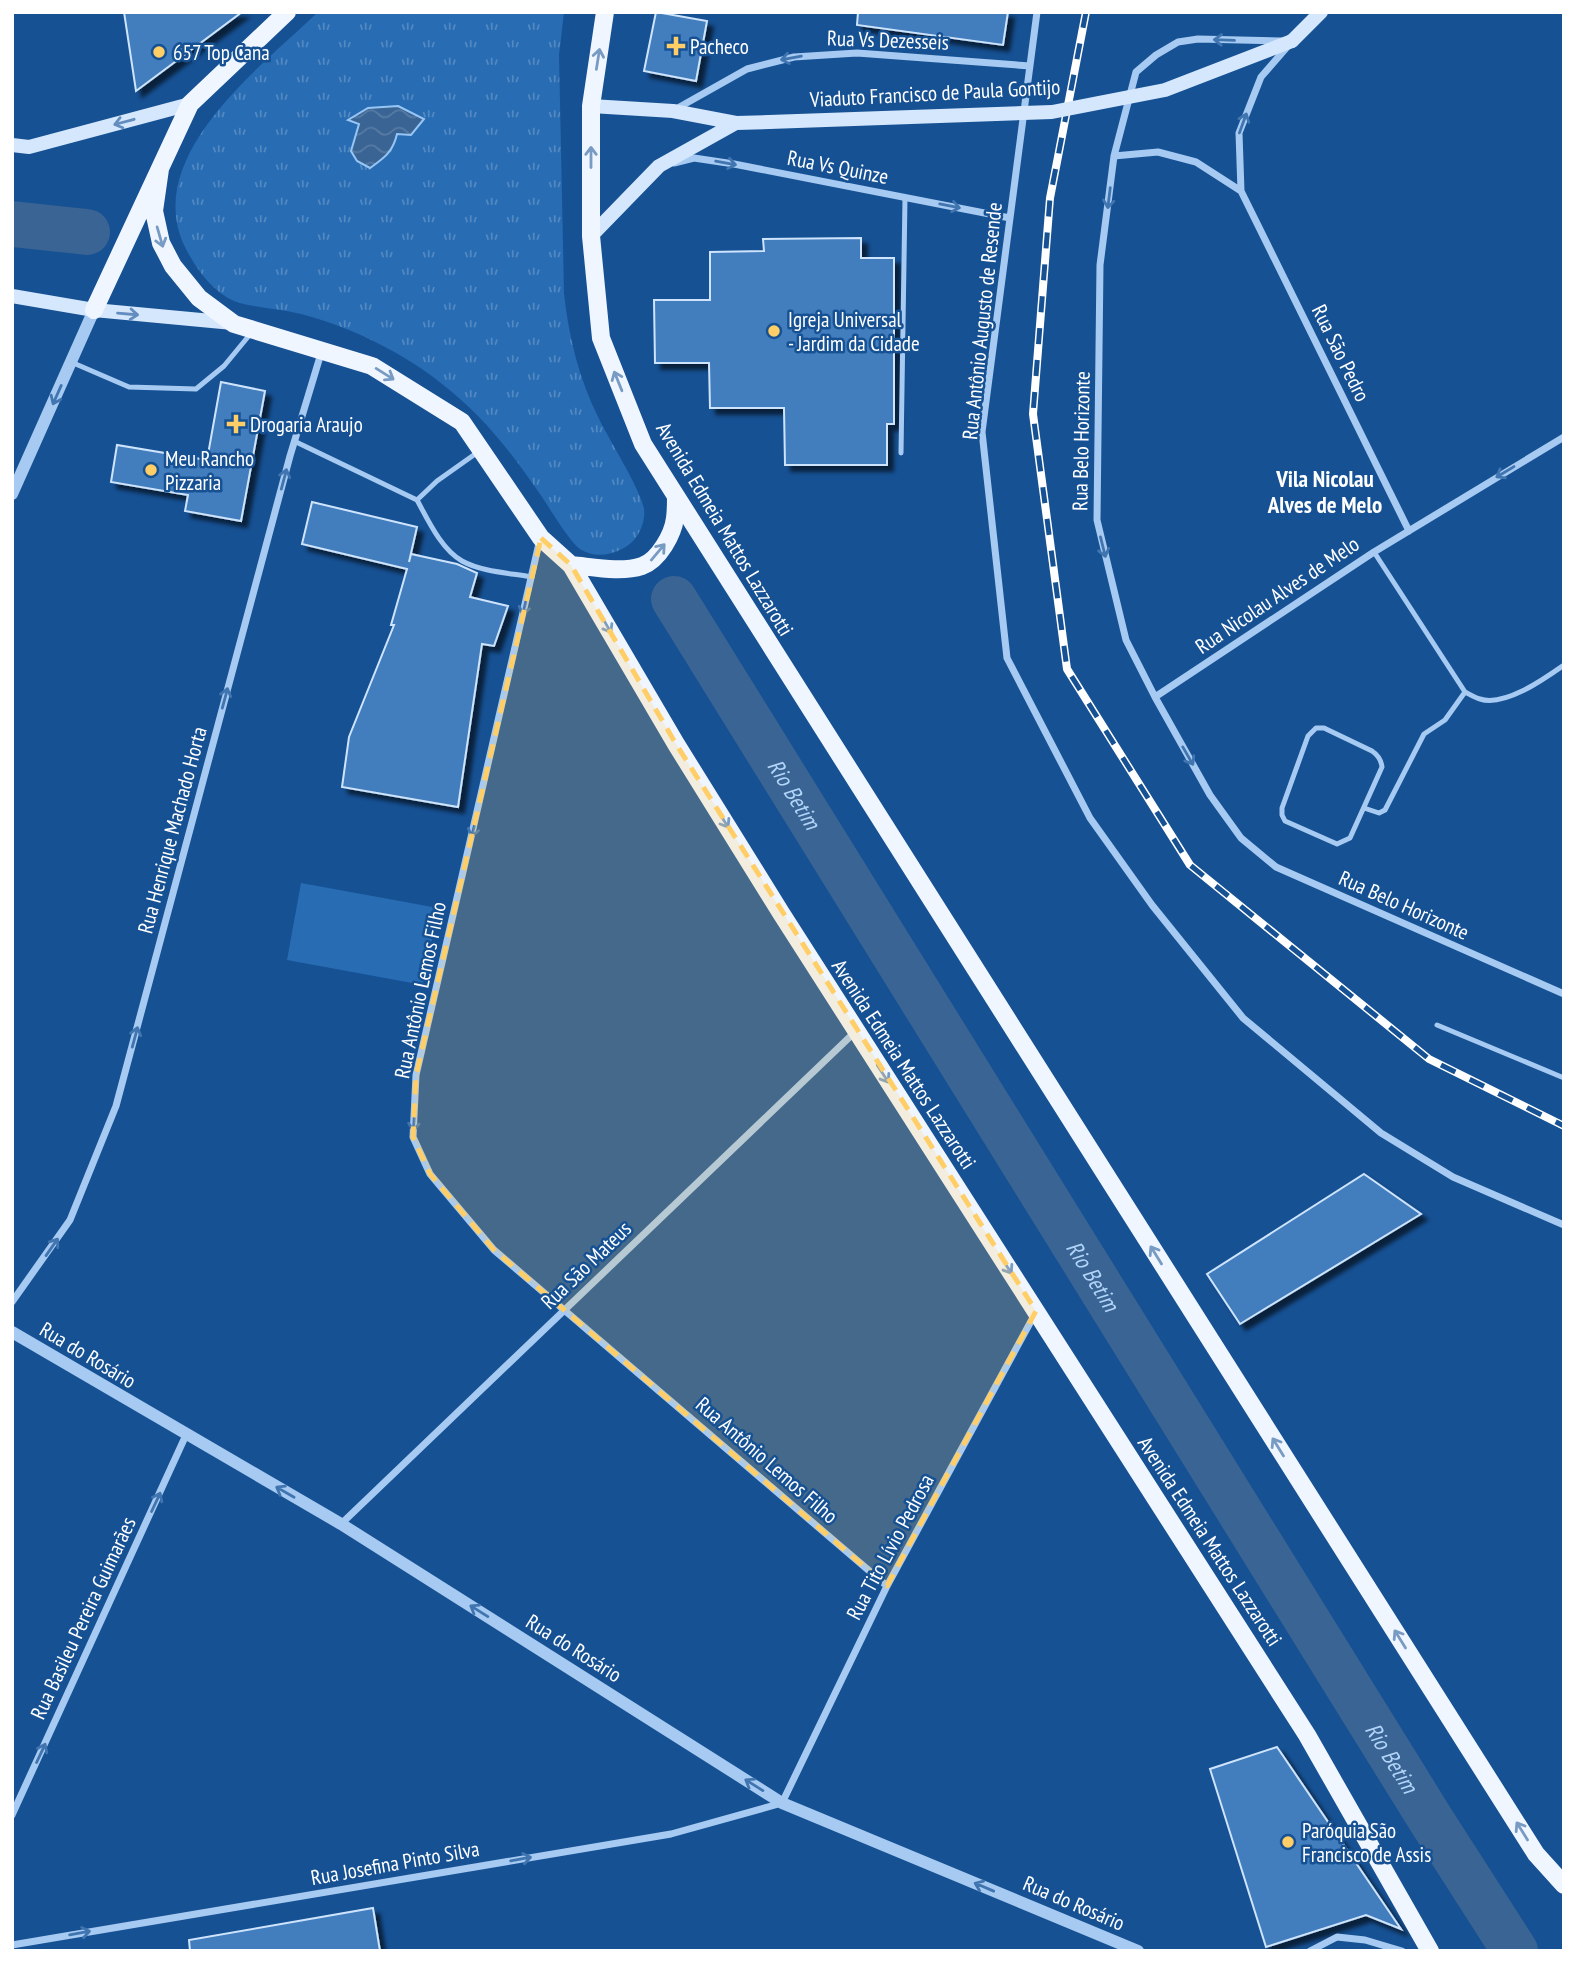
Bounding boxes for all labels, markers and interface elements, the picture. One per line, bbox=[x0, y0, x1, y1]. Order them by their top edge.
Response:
street label: Rua Vs Dezesseis bbox=[827, 24, 949, 56]
place label: Pacheco bbox=[690, 33, 749, 60]
one-way arrow bbox=[1213, 33, 1236, 46]
marker: Pacheco bbox=[668, 38, 684, 54]
place label: 657 Top Cana bbox=[173, 39, 270, 66]
marker: 657 Top Cana bbox=[151, 44, 167, 60]
one-way arrow bbox=[592, 48, 605, 71]
one-way arrow bbox=[780, 52, 803, 65]
street label: Viaduto Francisco de Paula Gontijo bbox=[808, 73, 1061, 113]
one-way arrow bbox=[1238, 113, 1250, 135]
one-way arrow bbox=[113, 116, 136, 129]
street label: Rua Vs Quinze bbox=[785, 144, 891, 190]
one-way arrow bbox=[584, 146, 598, 169]
one-way arrow bbox=[715, 157, 737, 170]
one-way arrow bbox=[1102, 187, 1115, 209]
one-way arrow bbox=[938, 200, 961, 214]
street label: Rua Antônio Augusto de Resende bbox=[956, 201, 1008, 441]
one-way arrow bbox=[154, 225, 167, 247]
street label: Rua São Pedro bbox=[1306, 300, 1376, 406]
place label: Igreja Universal - Jardim da Cidade bbox=[788, 306, 920, 357]
one-way arrow bbox=[116, 307, 139, 320]
marker: Igreja Universal - Jardim da Cidade bbox=[766, 323, 782, 339]
one-way arrow bbox=[375, 367, 395, 381]
one-way arrow bbox=[610, 370, 623, 392]
street label: Rua Belo Horizonte bbox=[1066, 371, 1096, 511]
one-way arrow bbox=[50, 384, 63, 405]
place label: Drogaria Araujo bbox=[250, 411, 363, 438]
marker: Drogaria Araujo bbox=[228, 416, 244, 432]
street label: Avenida Edmeia Mattos Lazzarotti bbox=[650, 417, 800, 641]
place label: Meu Rancho Pizzaria bbox=[165, 445, 254, 496]
marker: Meu Rancho Pizzaria bbox=[143, 462, 159, 478]
district label: Vila Nicolau Alves de Melo bbox=[1267, 464, 1382, 519]
one-way arrow bbox=[1496, 466, 1516, 480]
one-way arrow bbox=[278, 468, 291, 490]
street label: Rua Nicolau Alves de Melo bbox=[1190, 530, 1364, 660]
one-way arrow bbox=[1097, 535, 1110, 558]
one-way arrow bbox=[650, 544, 666, 562]
one-way arrow bbox=[518, 593, 532, 616]
one-way arrow bbox=[599, 613, 613, 633]
one-way arrow bbox=[220, 688, 233, 710]
street label: Rua Henrique Machado Horta bbox=[131, 724, 213, 936]
one-way arrow bbox=[1181, 746, 1195, 766]
water label: Rio Betim bbox=[762, 753, 828, 836]
one-way arrow bbox=[716, 808, 730, 828]
one-way arrow bbox=[467, 815, 480, 837]
street label: Rua Belo Horizonte bbox=[1335, 864, 1473, 946]
street label: Rua Antônio Lemos Filho bbox=[388, 899, 452, 1081]
street label: Avenida Edmeia Mattos Lazzarotti bbox=[826, 954, 982, 1174]
one-way arrow bbox=[129, 1026, 142, 1048]
one-way arrow bbox=[877, 1063, 891, 1083]
one-way arrow bbox=[407, 1109, 420, 1132]
street label: Rua São Mateus bbox=[535, 1215, 637, 1315]
water label: Rio Betim bbox=[1061, 1235, 1127, 1318]
one-way arrow bbox=[45, 1238, 59, 1257]
one-way arrow bbox=[1149, 1246, 1164, 1265]
one-way arrow bbox=[999, 1255, 1014, 1274]
street label: Rua do Rosário bbox=[35, 1316, 141, 1394]
street label: Rua Antônio Lemos Filho bbox=[690, 1391, 844, 1529]
street label: Avenida Edmeia Mattos Lazzarotti bbox=[1132, 1431, 1288, 1651]
one-way arrow bbox=[1271, 1438, 1285, 1458]
street label: Rua Tito Lívio Pedrosa bbox=[840, 1470, 940, 1624]
one-way arrow bbox=[276, 1485, 296, 1499]
one-way arrow bbox=[150, 1491, 163, 1513]
street label: Rua Basileu Pereira Guimarães bbox=[24, 1512, 142, 1724]
one-way arrow bbox=[470, 1604, 489, 1619]
street label: Rua do Rosário bbox=[521, 1608, 627, 1688]
one-way arrow bbox=[1393, 1630, 1407, 1650]
water label: Rio Betim bbox=[1359, 1717, 1426, 1800]
one-way arrow bbox=[35, 1743, 48, 1764]
one-way arrow bbox=[745, 1778, 764, 1793]
place label: Paróquia São Francisco de Assis bbox=[1302, 1817, 1431, 1868]
one-way arrow bbox=[1514, 1822, 1528, 1842]
marker: Paróquia São Francisco de Assis bbox=[1280, 1834, 1296, 1850]
street label: Rua Josefina Pinto Silva bbox=[309, 1835, 481, 1891]
one-way arrow bbox=[509, 1852, 532, 1865]
street label: Rua do Rosário bbox=[1019, 1869, 1129, 1937]
one-way arrow bbox=[974, 1880, 996, 1893]
one-way arrow bbox=[68, 1926, 90, 1939]

